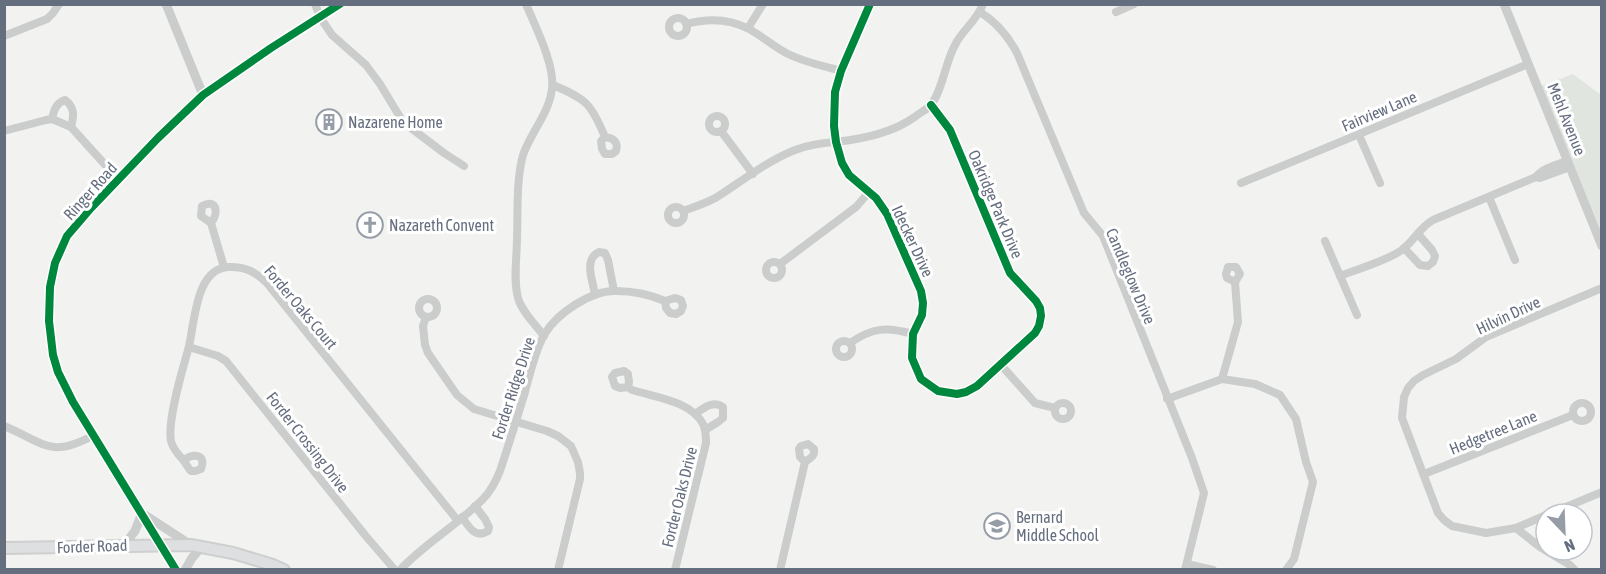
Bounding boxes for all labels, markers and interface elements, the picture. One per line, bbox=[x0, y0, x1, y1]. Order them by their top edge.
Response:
street label: Mehl Avenue bbox=[1544, 80, 1590, 158]
street label: Fairview Lane bbox=[1339, 87, 1419, 135]
building icon: Nazarene Home bbox=[314, 107, 344, 137]
place label: Nazarene Home bbox=[348, 113, 443, 131]
street label: Oakridge Park Drive bbox=[964, 147, 1027, 261]
street label: Ringer Road bbox=[60, 159, 121, 224]
street label: Idecker Drive bbox=[889, 202, 937, 280]
church icon: Nazareth Convent bbox=[355, 210, 385, 240]
place label: Nazareth Convent bbox=[389, 216, 495, 234]
street label: Candleglow Drive bbox=[1102, 225, 1159, 327]
street label: Forder Oaks Court bbox=[261, 262, 341, 353]
street label: Hilvin Drive bbox=[1473, 292, 1543, 338]
street label: Forder Ridge Drive bbox=[488, 335, 539, 442]
street label: Forder Crossing Drive bbox=[262, 388, 353, 496]
street label: Hedgetree Lane bbox=[1447, 406, 1540, 459]
street label: Forder Oaks Drive bbox=[658, 445, 700, 549]
north arrow bbox=[1534, 502, 1594, 562]
place label: Bernard Middle School bbox=[1016, 508, 1100, 544]
school or university icon: Bernard Middle School bbox=[982, 511, 1012, 541]
street label: Forder Road bbox=[56, 536, 128, 556]
text: N bbox=[1562, 536, 1578, 556]

